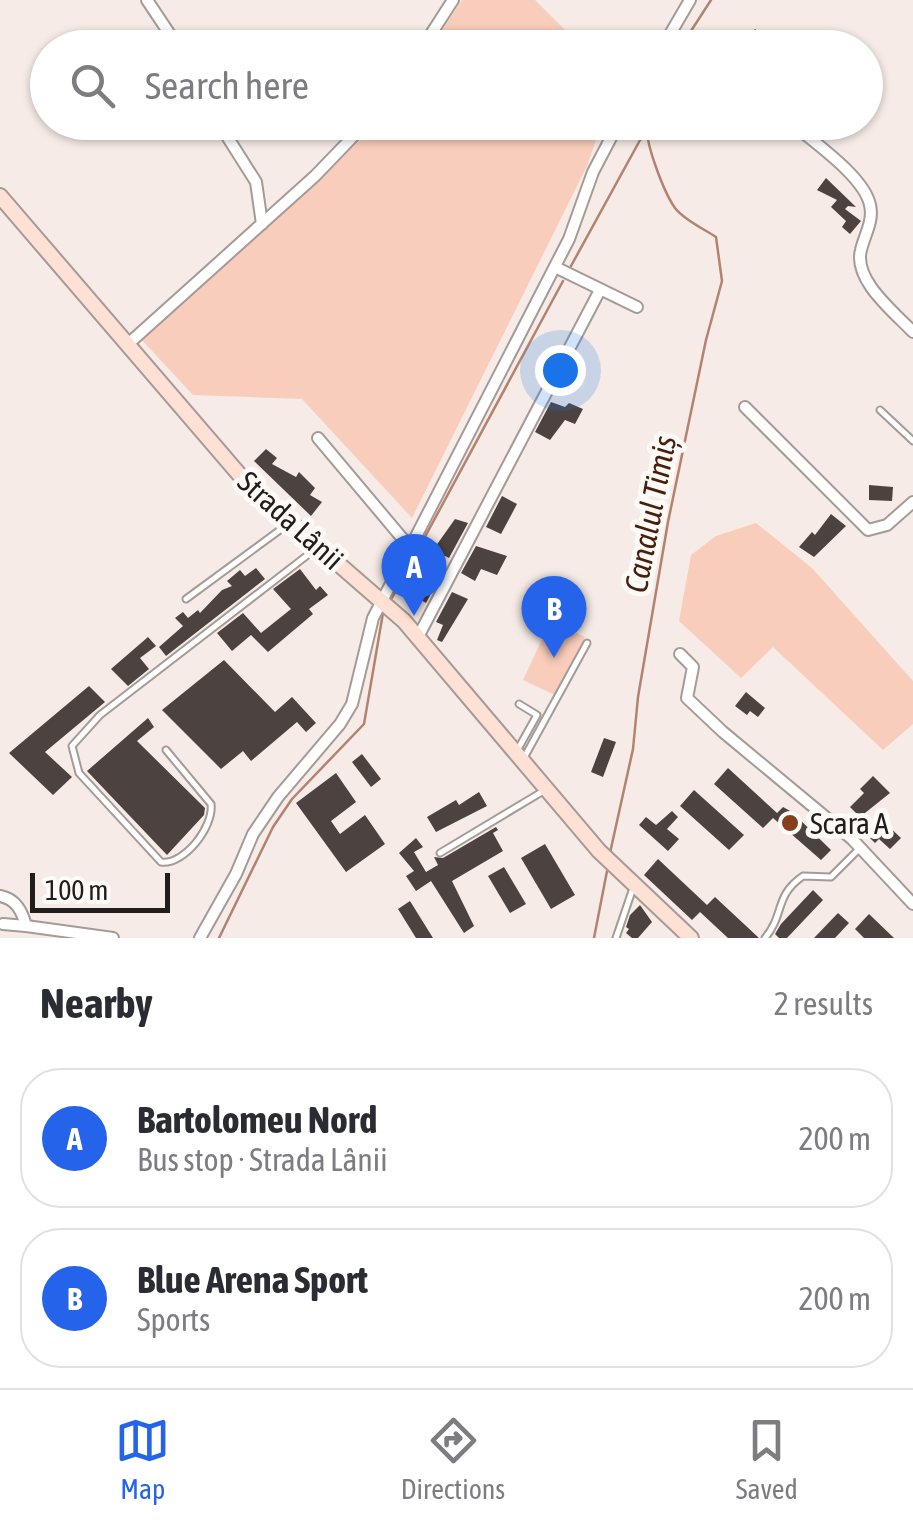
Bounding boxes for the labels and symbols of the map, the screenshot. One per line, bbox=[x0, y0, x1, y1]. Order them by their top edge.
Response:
your location bbox=[535, 345, 586, 396]
water label: Canalul Timiș bbox=[617, 432, 683, 596]
street label: Strada Lânii bbox=[231, 464, 351, 576]
pin: A bbox=[382, 534, 446, 616]
pin: B bbox=[522, 576, 586, 658]
place label: Scara A bbox=[810, 806, 889, 840]
marker: Scara A bbox=[779, 812, 801, 834]
scale bar bbox=[30, 868, 170, 913]

